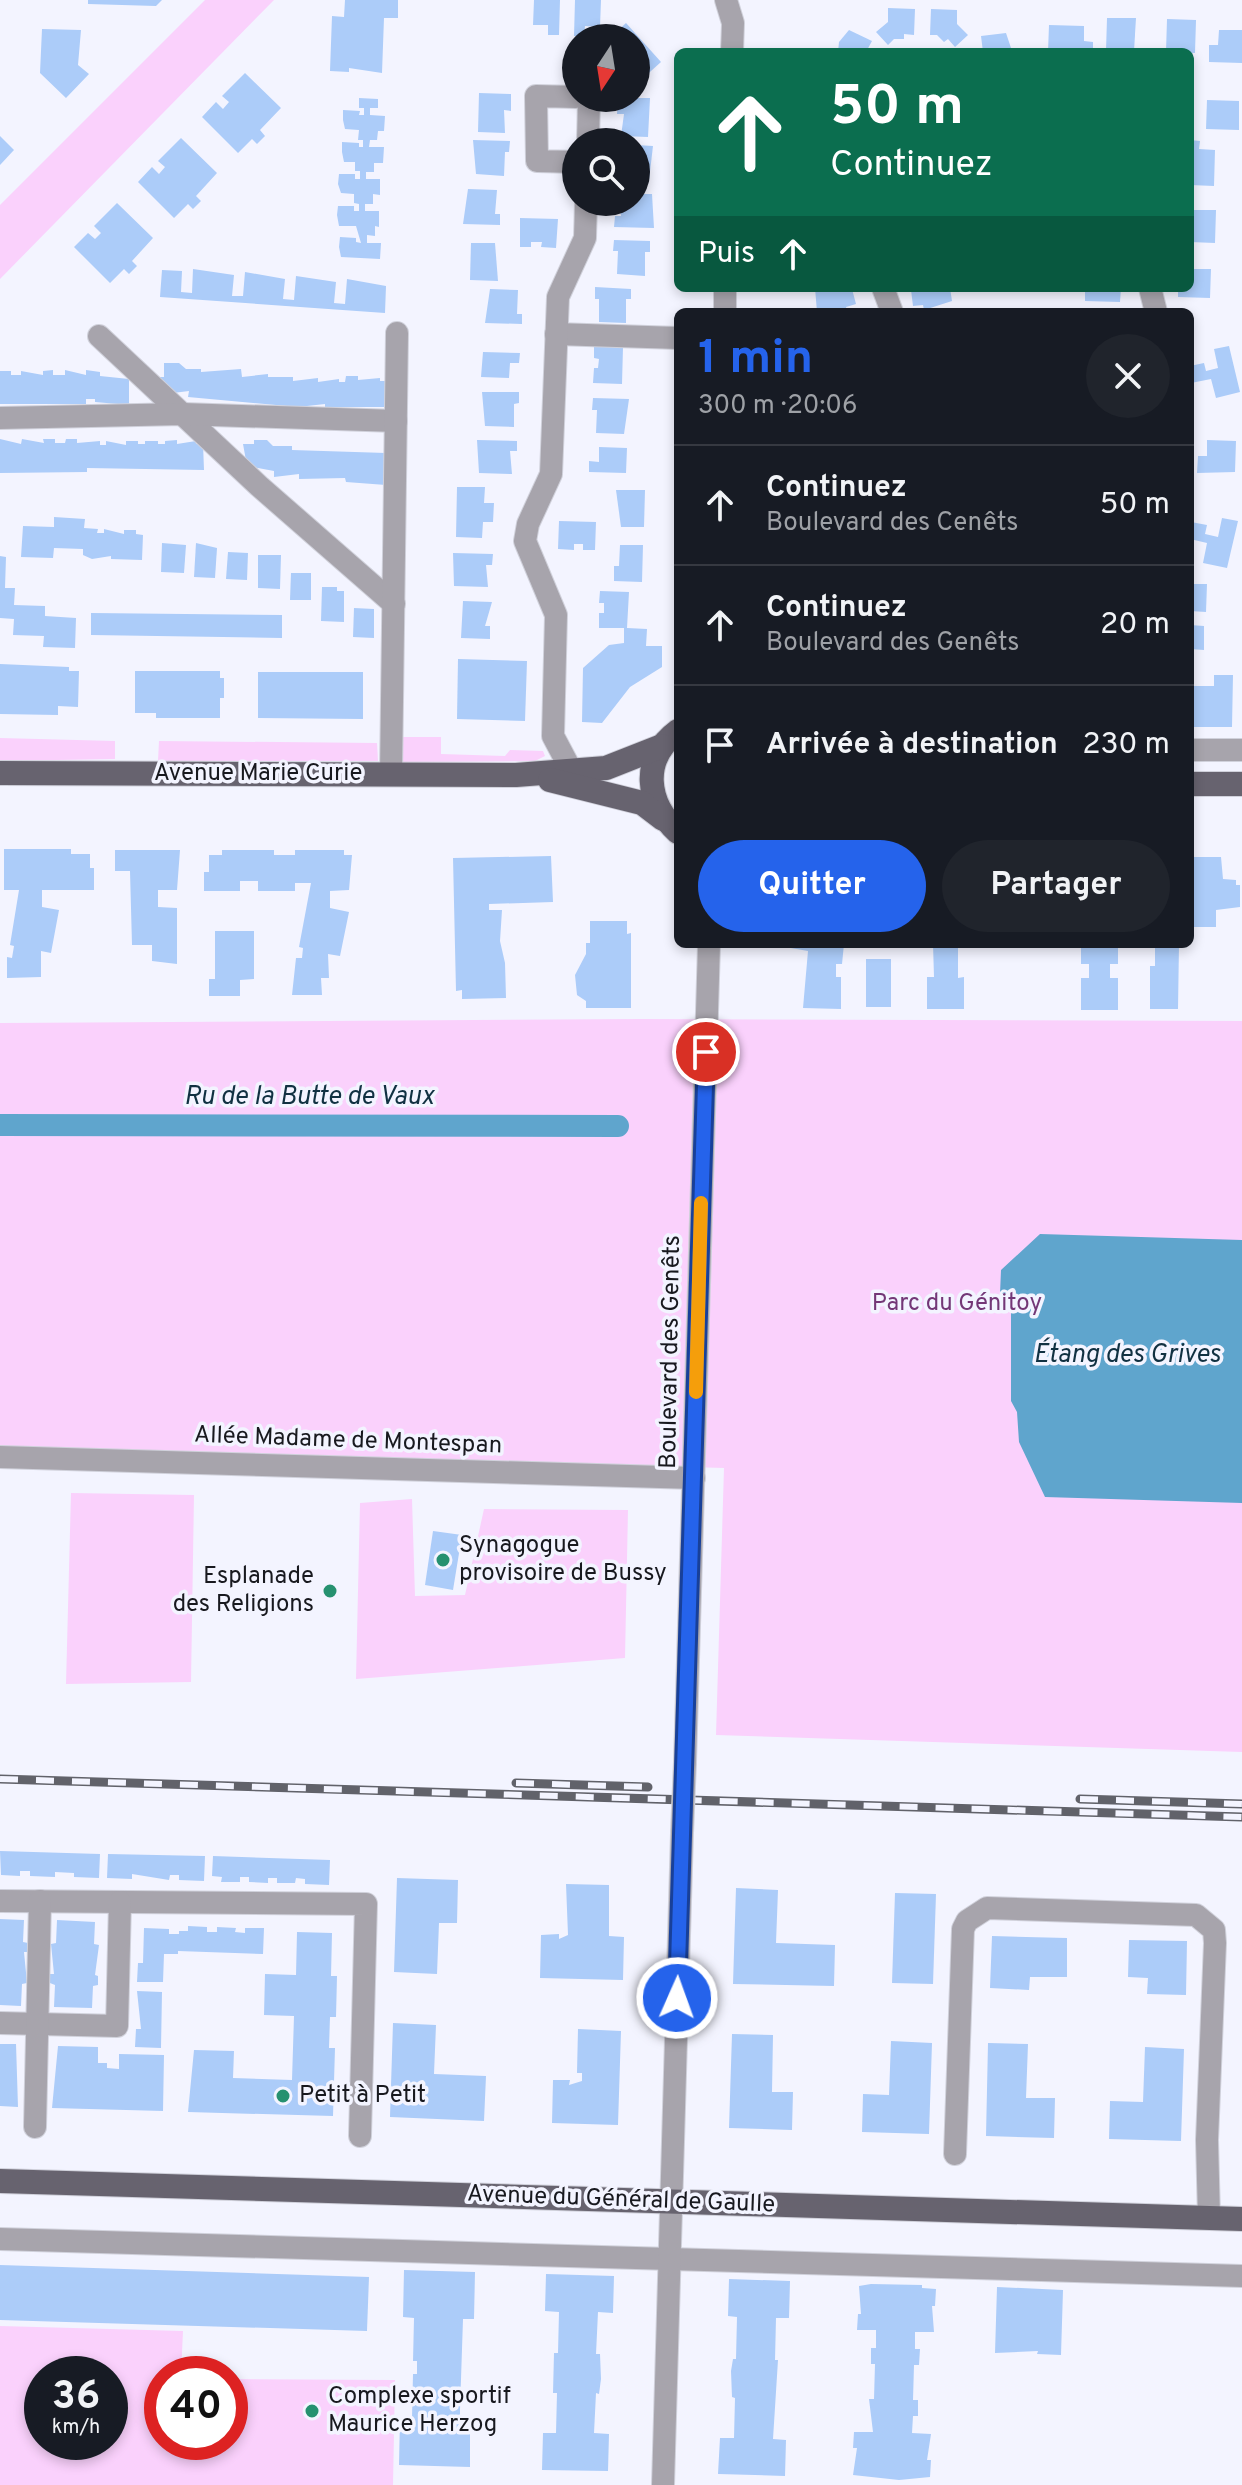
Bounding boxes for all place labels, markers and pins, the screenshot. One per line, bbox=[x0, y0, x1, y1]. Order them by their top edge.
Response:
pin bbox=[672, 1018, 740, 1086]
place label: Synagogue provisoire de Bussy bbox=[459, 1531, 667, 1589]
marker: Synagogue provisoire de Bussy bbox=[434, 1551, 452, 1569]
place label: Esplanade des Religions bbox=[173, 1562, 314, 1620]
marker: Esplanade des Religions bbox=[321, 1582, 339, 1600]
place label: Petit à Petit bbox=[299, 2081, 426, 2111]
marker: Petit à Petit bbox=[274, 2087, 292, 2105]
place label: Complexe sportif Maurice Herzog bbox=[328, 2382, 511, 2440]
marker: Complexe sportif Maurice Herzog bbox=[303, 2402, 321, 2420]

